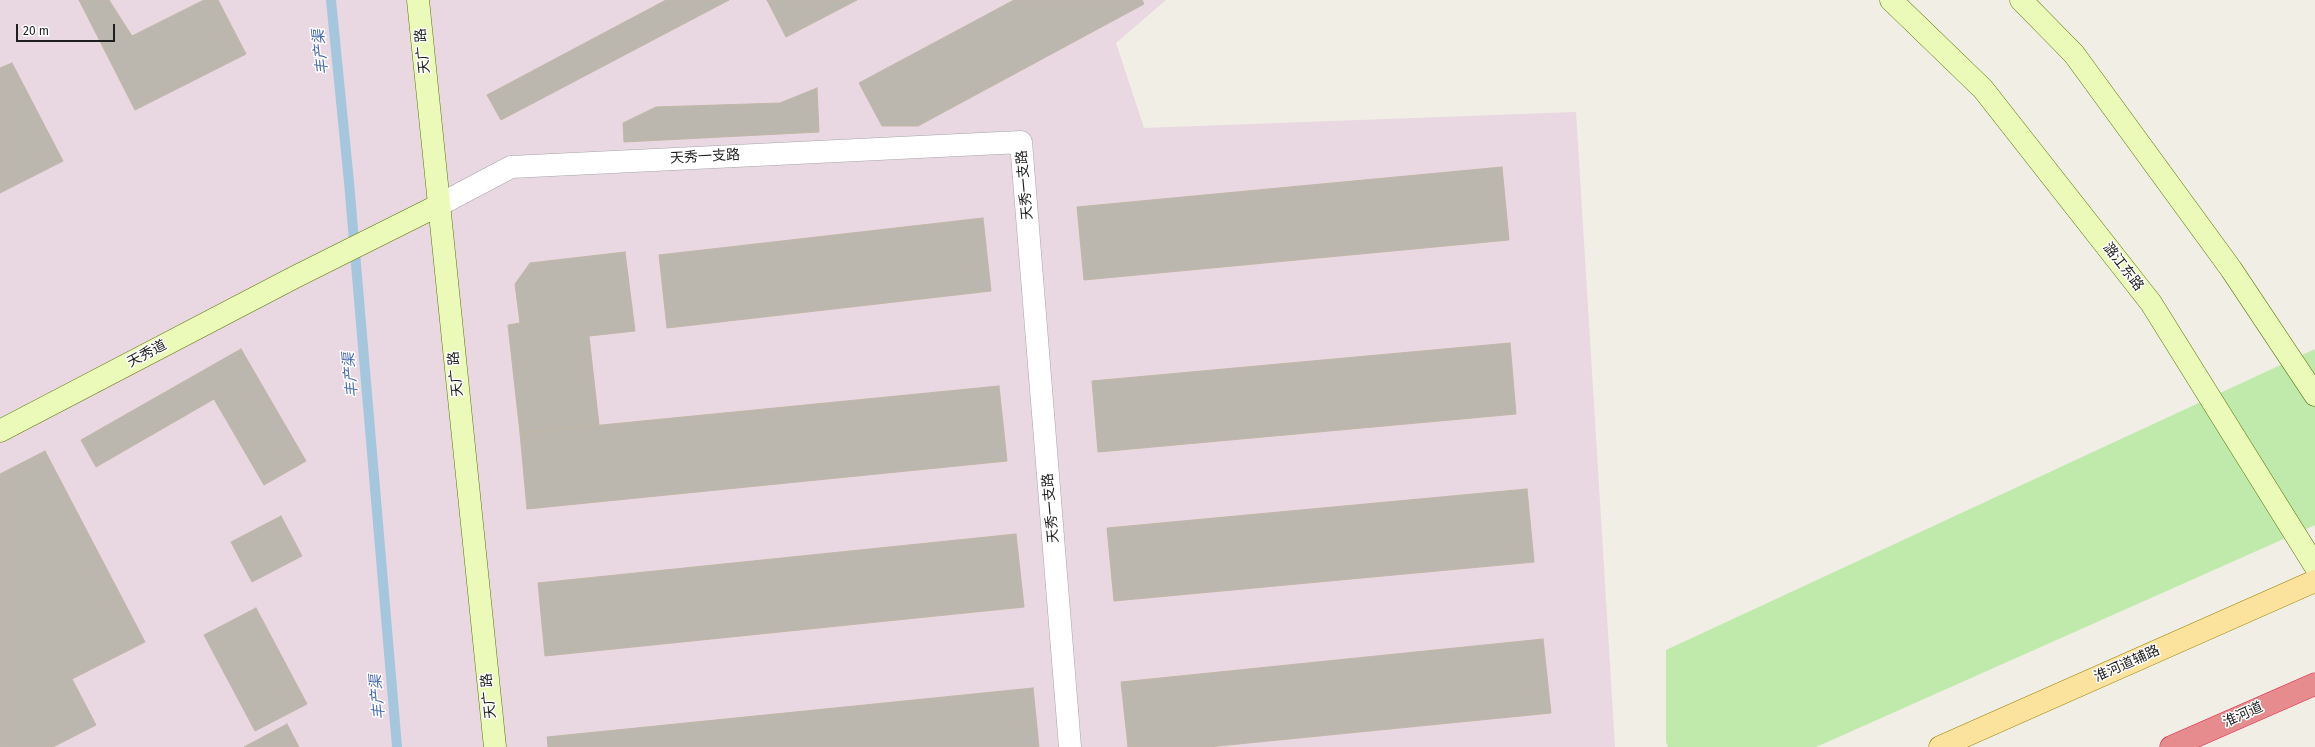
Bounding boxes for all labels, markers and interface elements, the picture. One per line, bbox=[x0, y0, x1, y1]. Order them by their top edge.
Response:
scale bar bbox=[18, 16, 117, 42]
text: 20 m bbox=[23, 24, 49, 38]
street label: 天广 路 bbox=[412, 27, 434, 75]
water label: 丰产渠 bbox=[310, 29, 332, 75]
street label: 天秀一支路 bbox=[670, 147, 740, 167]
street label: 天秀一支路 bbox=[1014, 149, 1036, 221]
street label: 潞江东路 bbox=[2099, 240, 2147, 294]
street label: 天秀道 bbox=[125, 337, 169, 371]
street label: 天广 路 bbox=[445, 350, 467, 398]
water label: 丰产渠 bbox=[340, 352, 362, 398]
street label: 天秀一支路 bbox=[1040, 472, 1062, 544]
street label: 淮河道辅路 bbox=[2092, 642, 2162, 686]
street label: 天广 路 bbox=[478, 672, 500, 720]
water label: 丰产渠 bbox=[367, 674, 389, 720]
street label: 淮河道 bbox=[2220, 699, 2266, 731]

